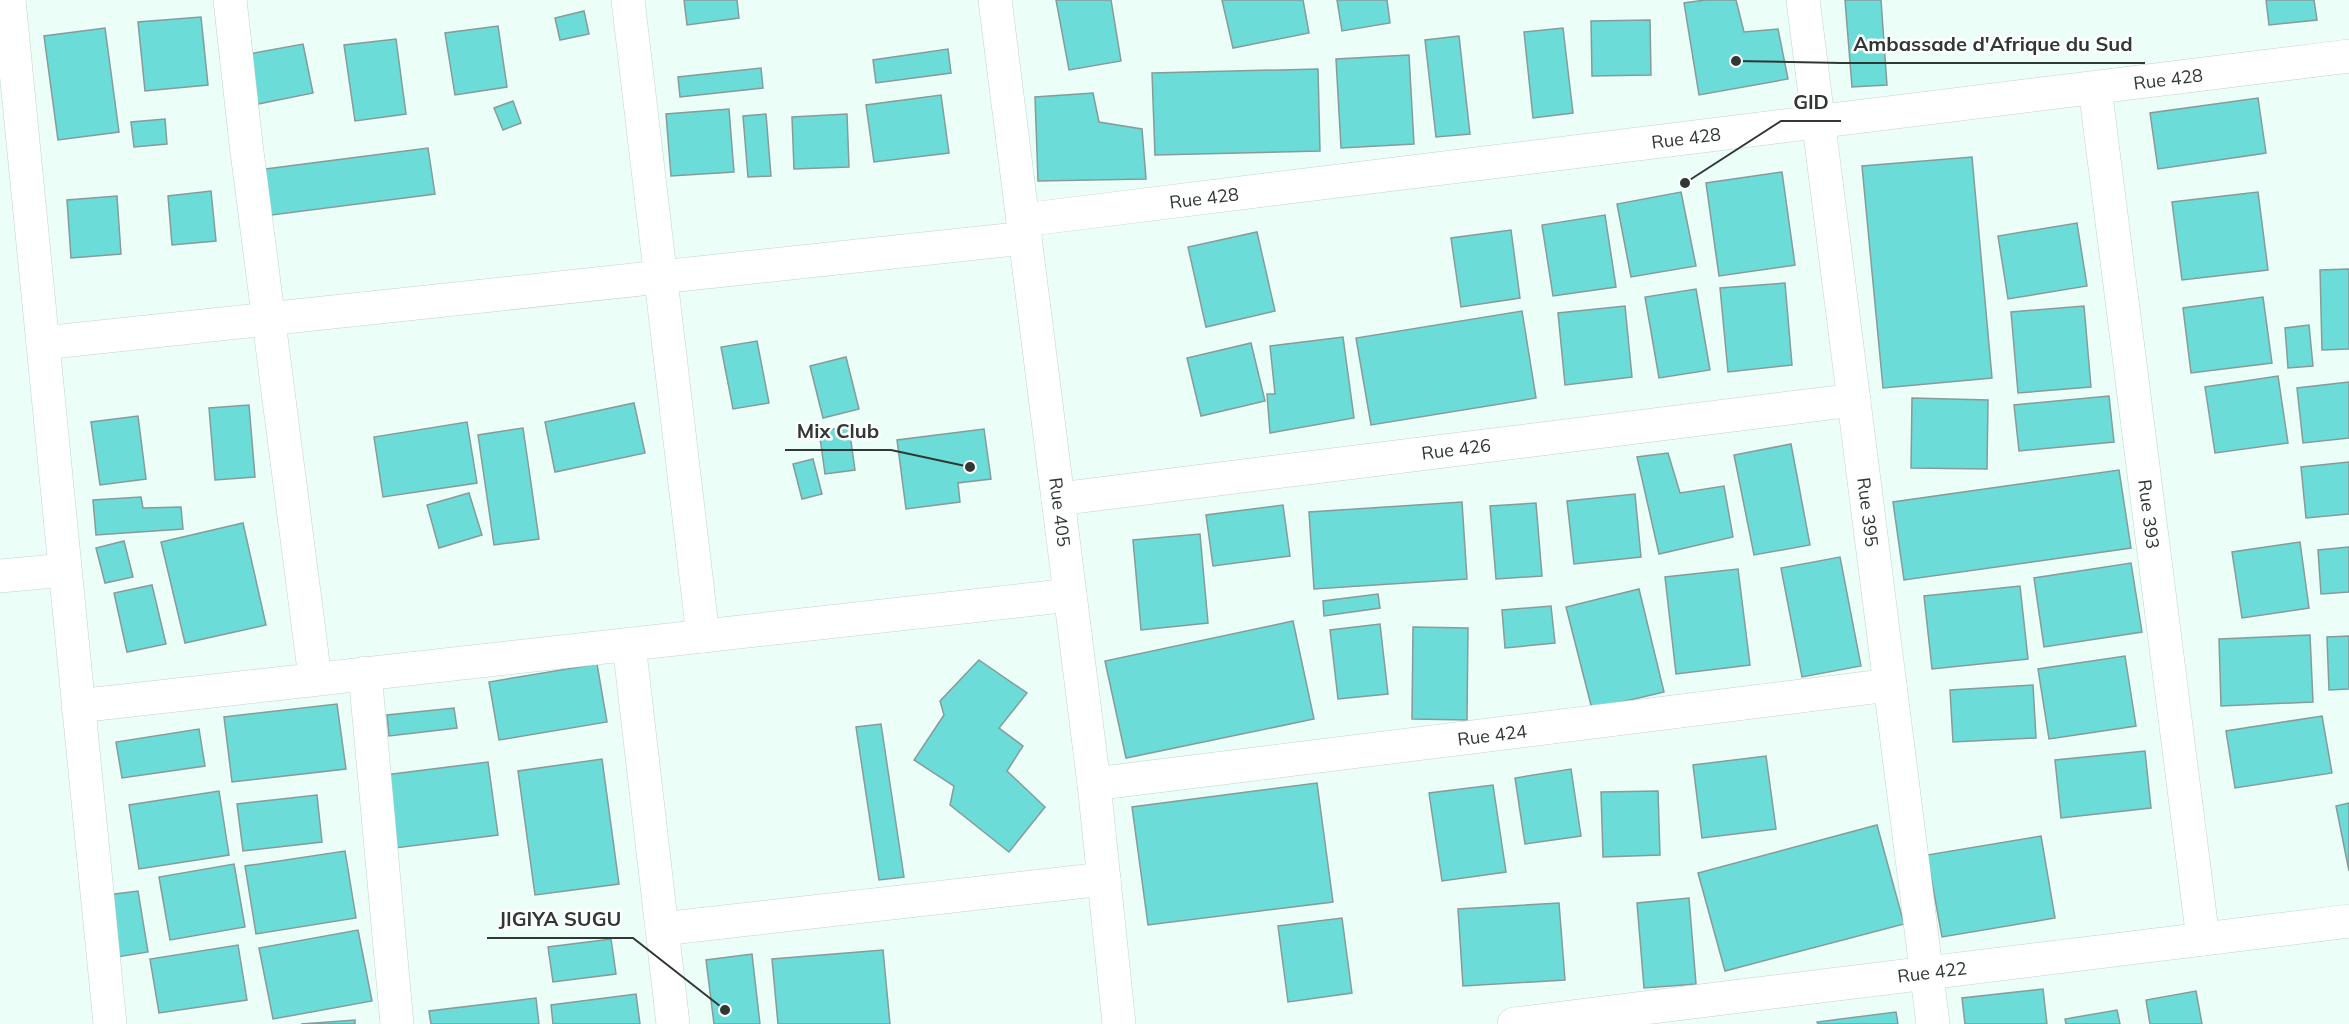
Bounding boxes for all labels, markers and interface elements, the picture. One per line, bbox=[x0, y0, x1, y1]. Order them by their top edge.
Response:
callout: Ambassade d'Afrique du Sud bbox=[1841, 25, 2145, 63]
text: Ambassade d'Afrique du Sud bbox=[1853, 31, 2133, 56]
street label: Rue 428 bbox=[2132, 63, 2204, 95]
callout: GID bbox=[1781, 83, 1841, 121]
text: GID bbox=[1793, 89, 1829, 114]
street label: Rue 428 bbox=[1650, 122, 1722, 154]
street label: Rue 428 bbox=[1168, 182, 1240, 214]
callout: Mix Club bbox=[785, 412, 891, 450]
text: Mix Club bbox=[797, 418, 879, 443]
street label: Rue 426 bbox=[1420, 433, 1492, 465]
street label: Rue 405 bbox=[1044, 476, 1076, 548]
street label: Rue 395 bbox=[1852, 476, 1884, 548]
street label: Rue 393 bbox=[2133, 478, 2165, 550]
street label: Rue 424 bbox=[1456, 719, 1528, 751]
callout: JIGIYA SUGU bbox=[487, 900, 633, 938]
text: JIGIYA SUGU bbox=[499, 906, 621, 931]
street label: Rue 422 bbox=[1896, 956, 1968, 988]

